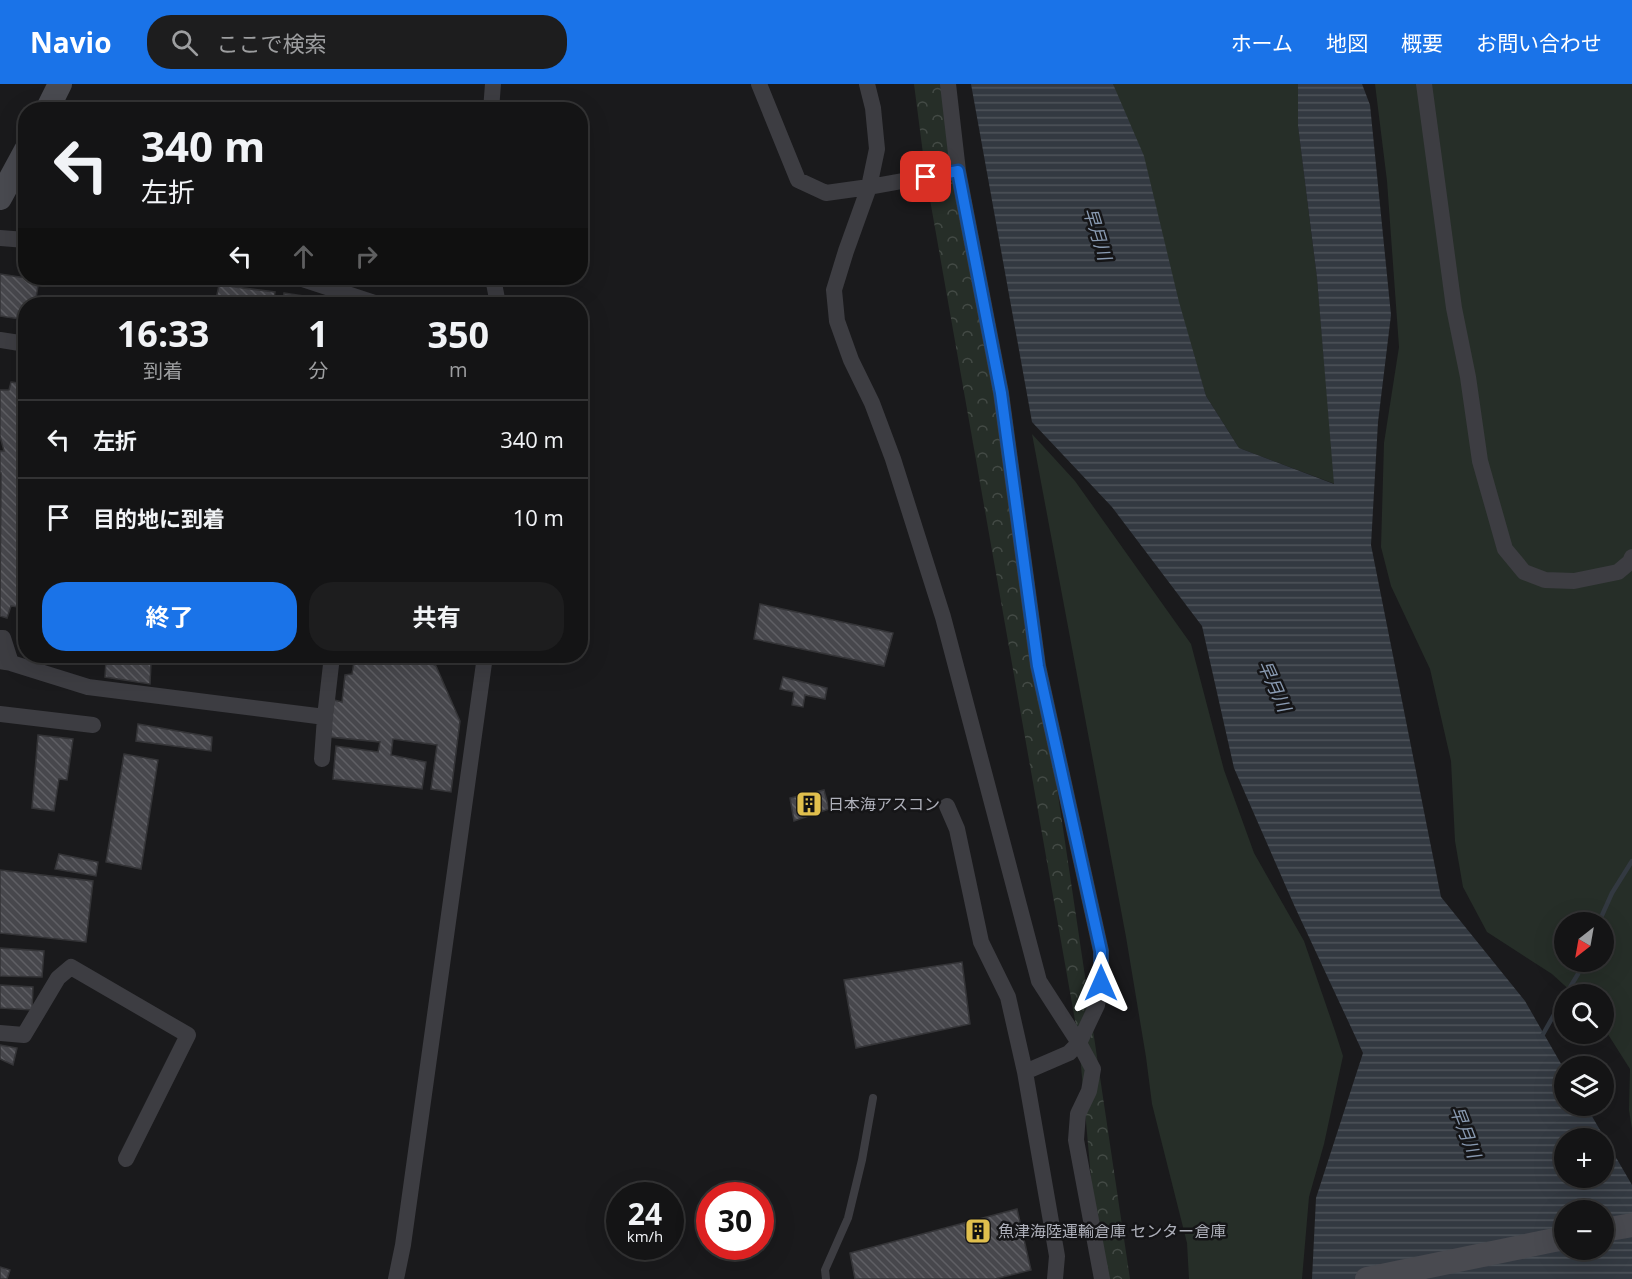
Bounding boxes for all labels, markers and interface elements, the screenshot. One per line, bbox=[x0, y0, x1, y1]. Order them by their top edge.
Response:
search box bbox=[147, 15, 567, 69]
text: Navio bbox=[30, 23, 111, 61]
icon: search bbox=[168, 26, 201, 59]
text: ここで検索 bbox=[216, 28, 327, 58]
text: ホーム bbox=[1231, 29, 1293, 57]
text: 地図 bbox=[1326, 29, 1368, 57]
text: 概要 bbox=[1401, 29, 1443, 57]
text: お問い合わせ bbox=[1476, 29, 1602, 57]
text: 340 m bbox=[141, 117, 265, 174]
icon: left bbox=[42, 126, 120, 204]
pin bbox=[900, 151, 951, 202]
icon: arrive bbox=[909, 160, 942, 193]
text: 左折 bbox=[141, 173, 195, 210]
water label: 早月川 bbox=[1079, 204, 1118, 265]
icon: left bbox=[224, 240, 257, 273]
icon: ahead bbox=[287, 240, 320, 273]
icon: right bbox=[350, 240, 383, 273]
text: 16:33 bbox=[117, 309, 209, 358]
text: 1 bbox=[308, 309, 329, 358]
text: 350 bbox=[427, 310, 489, 359]
text: m bbox=[449, 356, 468, 383]
text: 到着 bbox=[143, 357, 183, 384]
text: 分 bbox=[308, 357, 328, 384]
icon: left bbox=[42, 423, 75, 456]
text: 340 m bbox=[500, 424, 564, 454]
text: 左折 bbox=[93, 425, 137, 455]
icon: arrive bbox=[42, 501, 75, 534]
text: 10 m bbox=[513, 502, 564, 532]
text: 目的地に到着 bbox=[93, 503, 225, 533]
button: 終了 bbox=[42, 582, 297, 651]
button: 共有 bbox=[309, 582, 564, 651]
water label: 早月川 bbox=[1253, 656, 1298, 717]
building icon: 日本海アスコン bbox=[794, 789, 824, 819]
place label: 日本海アスコン bbox=[828, 793, 940, 815]
north arrow bbox=[1554, 912, 1614, 972]
map controls bbox=[1554, 912, 1614, 1260]
position arrow bbox=[1069, 951, 1133, 1015]
button: search bbox=[1554, 984, 1614, 1044]
button: layers bbox=[1554, 1056, 1614, 1116]
water label: 早月川 bbox=[1445, 1102, 1488, 1163]
button: + bbox=[1554, 1128, 1614, 1188]
speed limit sign: 30 bbox=[696, 1182, 774, 1260]
text: 24 bbox=[628, 1193, 662, 1234]
button: − bbox=[1554, 1200, 1614, 1260]
building icon: 魚津海陸運輸倉庫 センター倉庫 bbox=[963, 1216, 993, 1246]
place label: 魚津海陸運輸倉庫 センター倉庫 bbox=[998, 1220, 1226, 1242]
text: km/h bbox=[627, 1226, 663, 1246]

